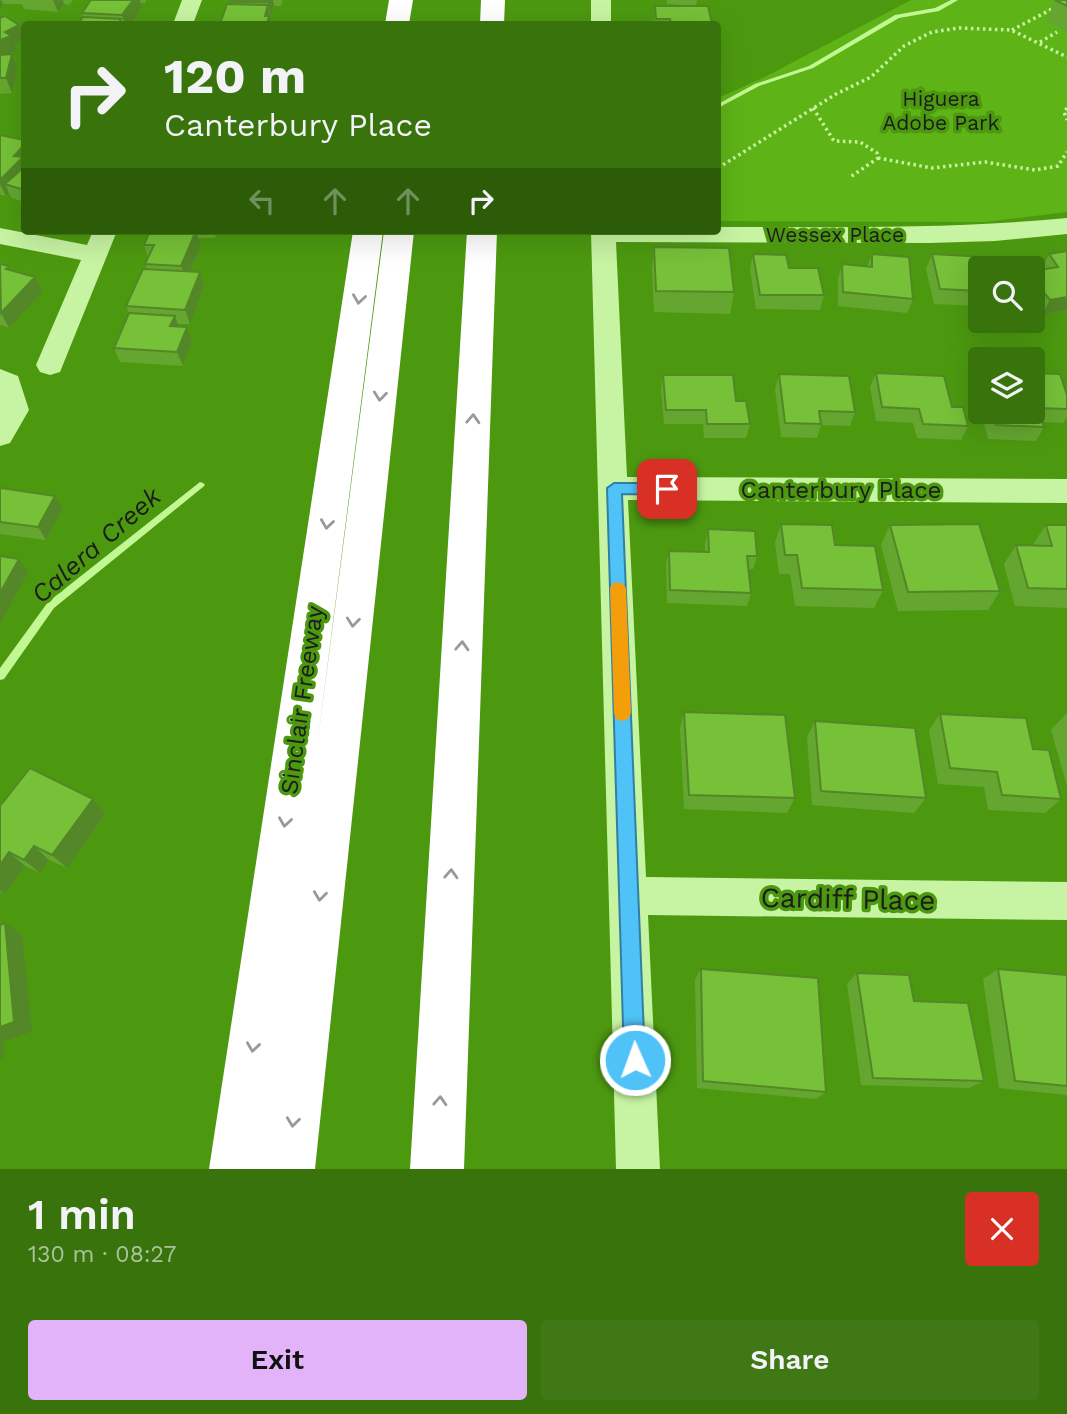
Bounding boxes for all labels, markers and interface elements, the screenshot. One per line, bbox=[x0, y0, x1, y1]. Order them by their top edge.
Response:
text: 120 m bbox=[164, 47, 306, 105]
icon: right bbox=[49, 49, 140, 140]
park label: Higuera Adobe Park bbox=[882, 86, 1000, 135]
text: Canterbury Place bbox=[164, 106, 432, 144]
icon: left bbox=[243, 182, 281, 220]
icon: ahead bbox=[316, 182, 354, 220]
icon: ahead bbox=[389, 182, 427, 220]
icon: right bbox=[462, 182, 500, 220]
street label: Wessex Place bbox=[766, 222, 904, 247]
map controls bbox=[968, 256, 1045, 424]
button: search bbox=[968, 256, 1045, 333]
one-way arrow bbox=[352, 293, 367, 304]
button: layers bbox=[968, 347, 1045, 424]
one-way arrow bbox=[373, 391, 388, 402]
one-way arrow bbox=[466, 413, 481, 424]
pin bbox=[637, 459, 697, 519]
icon: arrive bbox=[648, 470, 686, 508]
street label: Canterbury Place bbox=[741, 476, 941, 504]
water label: Calera Creek bbox=[25, 480, 167, 609]
one-way arrow bbox=[320, 518, 335, 530]
street label: Sinclair Freeway bbox=[275, 603, 329, 796]
one-way arrow bbox=[345, 616, 360, 628]
one-way arrow bbox=[455, 641, 470, 652]
one-way arrow bbox=[278, 816, 293, 828]
one-way arrow bbox=[444, 868, 459, 879]
street label: Cardiff Place bbox=[760, 881, 936, 917]
one-way arrow bbox=[313, 891, 328, 902]
position arrow bbox=[598, 1023, 672, 1097]
one-way arrow bbox=[246, 1041, 261, 1053]
one-way arrow bbox=[433, 1095, 448, 1106]
one-way arrow bbox=[286, 1117, 301, 1128]
text: 1 min bbox=[28, 1190, 136, 1239]
button: close bbox=[965, 1192, 1039, 1266]
text: 130 m · 08:27 bbox=[28, 1241, 176, 1268]
button: Exit bbox=[28, 1320, 527, 1400]
button: Share bbox=[541, 1320, 1039, 1400]

